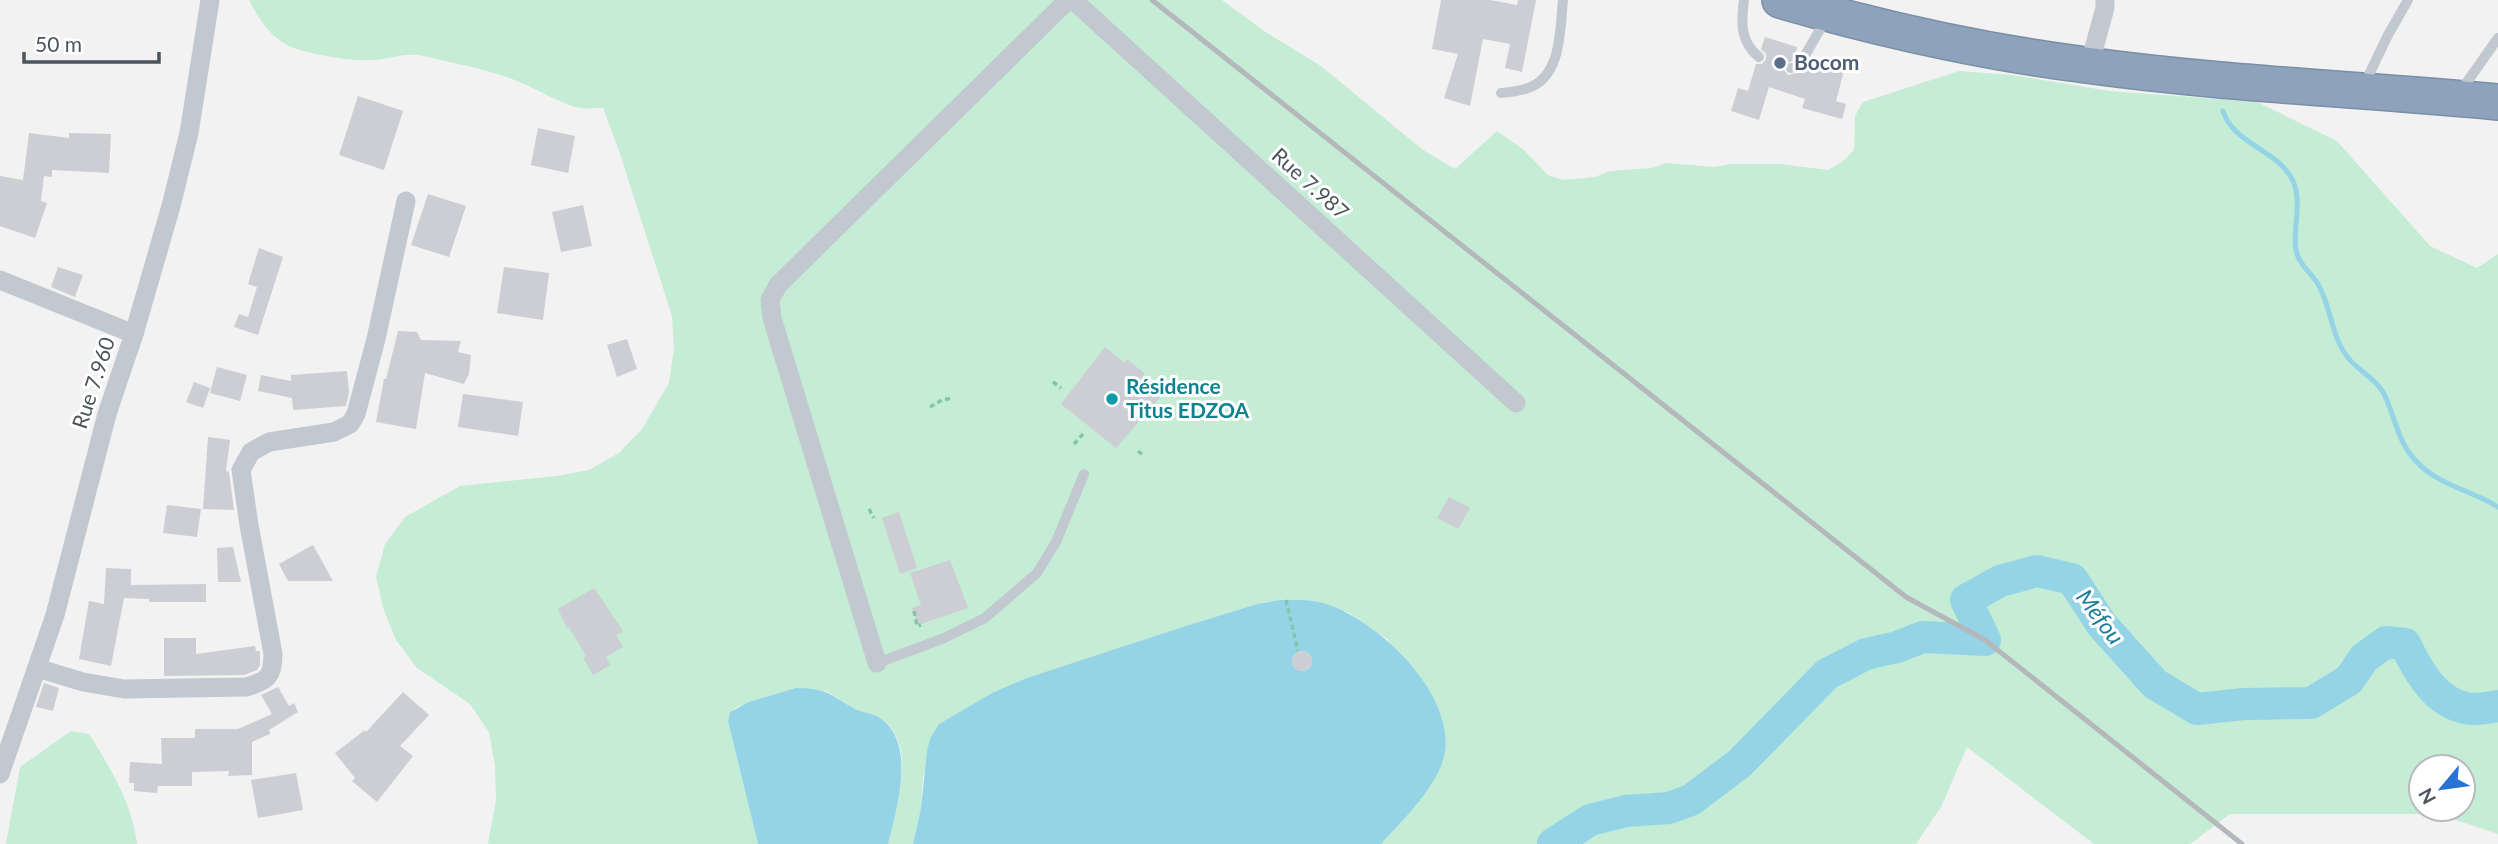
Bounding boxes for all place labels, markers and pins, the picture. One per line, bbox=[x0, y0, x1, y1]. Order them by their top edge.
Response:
place label: Bocom bbox=[1794, 49, 1859, 74]
marker: Bocom bbox=[1772, 55, 1788, 71]
place label: Résidence Titus EDZOA bbox=[1126, 373, 1249, 422]
marker: Résidence Titus EDZOA bbox=[1104, 391, 1120, 407]

